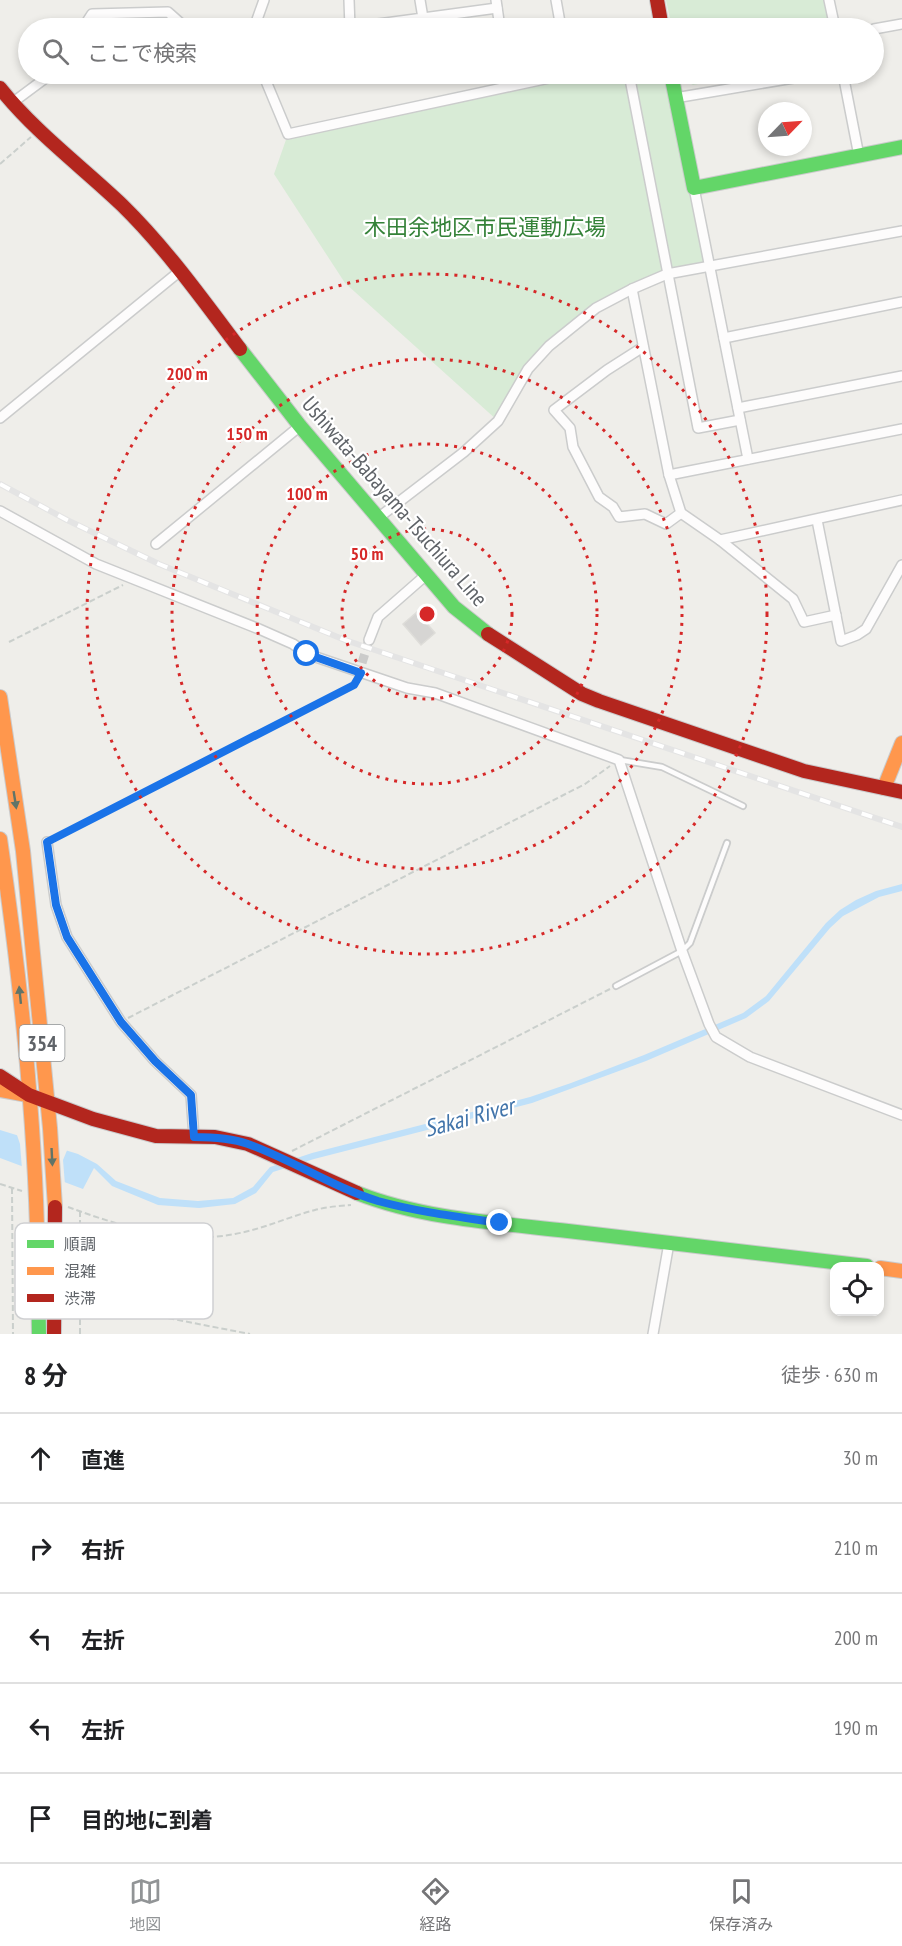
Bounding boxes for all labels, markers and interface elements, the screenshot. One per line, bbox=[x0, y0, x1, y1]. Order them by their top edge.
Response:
search box bbox=[18, 18, 884, 84]
icon: search bbox=[39, 35, 72, 68]
text: ここで検索 bbox=[87, 39, 197, 67]
north arrow bbox=[758, 102, 812, 156]
park label: 木田余地区市民運動広場 bbox=[364, 213, 606, 241]
text: 200 m bbox=[166, 362, 208, 385]
street label: Ushiwata-Babayama-Tsuchiura Line bbox=[296, 390, 494, 612]
text: 150 m bbox=[226, 422, 268, 445]
text: 100 m bbox=[286, 482, 328, 505]
text: 50 m bbox=[351, 542, 383, 565]
centre of rings bbox=[417, 604, 437, 624]
route start bbox=[293, 640, 319, 666]
one-way arrow bbox=[11, 790, 20, 809]
one-way arrow bbox=[15, 985, 25, 1004]
road number: 354 bbox=[20, 1025, 64, 1061]
water label: Sakai River bbox=[421, 1089, 521, 1144]
one-way arrow bbox=[47, 1147, 56, 1166]
route end bbox=[486, 1209, 512, 1235]
legend bbox=[15, 1223, 213, 1319]
text: 順調 bbox=[64, 1234, 96, 1254]
text: 混雑 bbox=[64, 1261, 96, 1281]
map controls bbox=[830, 1262, 884, 1316]
button: locate bbox=[830, 1262, 884, 1316]
text: 渋滞 bbox=[64, 1288, 96, 1308]
text: 8 分 bbox=[24, 1359, 68, 1392]
text: 徒歩 · 630 m bbox=[781, 1362, 878, 1388]
icon: ahead bbox=[24, 1442, 57, 1475]
text: 30 m bbox=[843, 1445, 878, 1471]
text: 直進 bbox=[81, 1446, 125, 1474]
icon: right bbox=[24, 1532, 57, 1565]
text: 210 m bbox=[834, 1535, 878, 1561]
text: 右折 bbox=[81, 1536, 125, 1564]
icon: left bbox=[24, 1622, 57, 1655]
text: 200 m bbox=[834, 1625, 878, 1651]
text: 左折 bbox=[81, 1626, 125, 1654]
icon: left bbox=[24, 1712, 57, 1745]
text: 190 m bbox=[834, 1715, 878, 1741]
text: 左折 bbox=[81, 1716, 125, 1744]
icon: arrive bbox=[24, 1802, 57, 1835]
text: 目的地に到着 bbox=[81, 1806, 213, 1834]
tab: 地図 bbox=[129, 1875, 162, 1935]
tab: 経路 bbox=[419, 1875, 452, 1935]
tab: 保存済み bbox=[709, 1875, 773, 1935]

